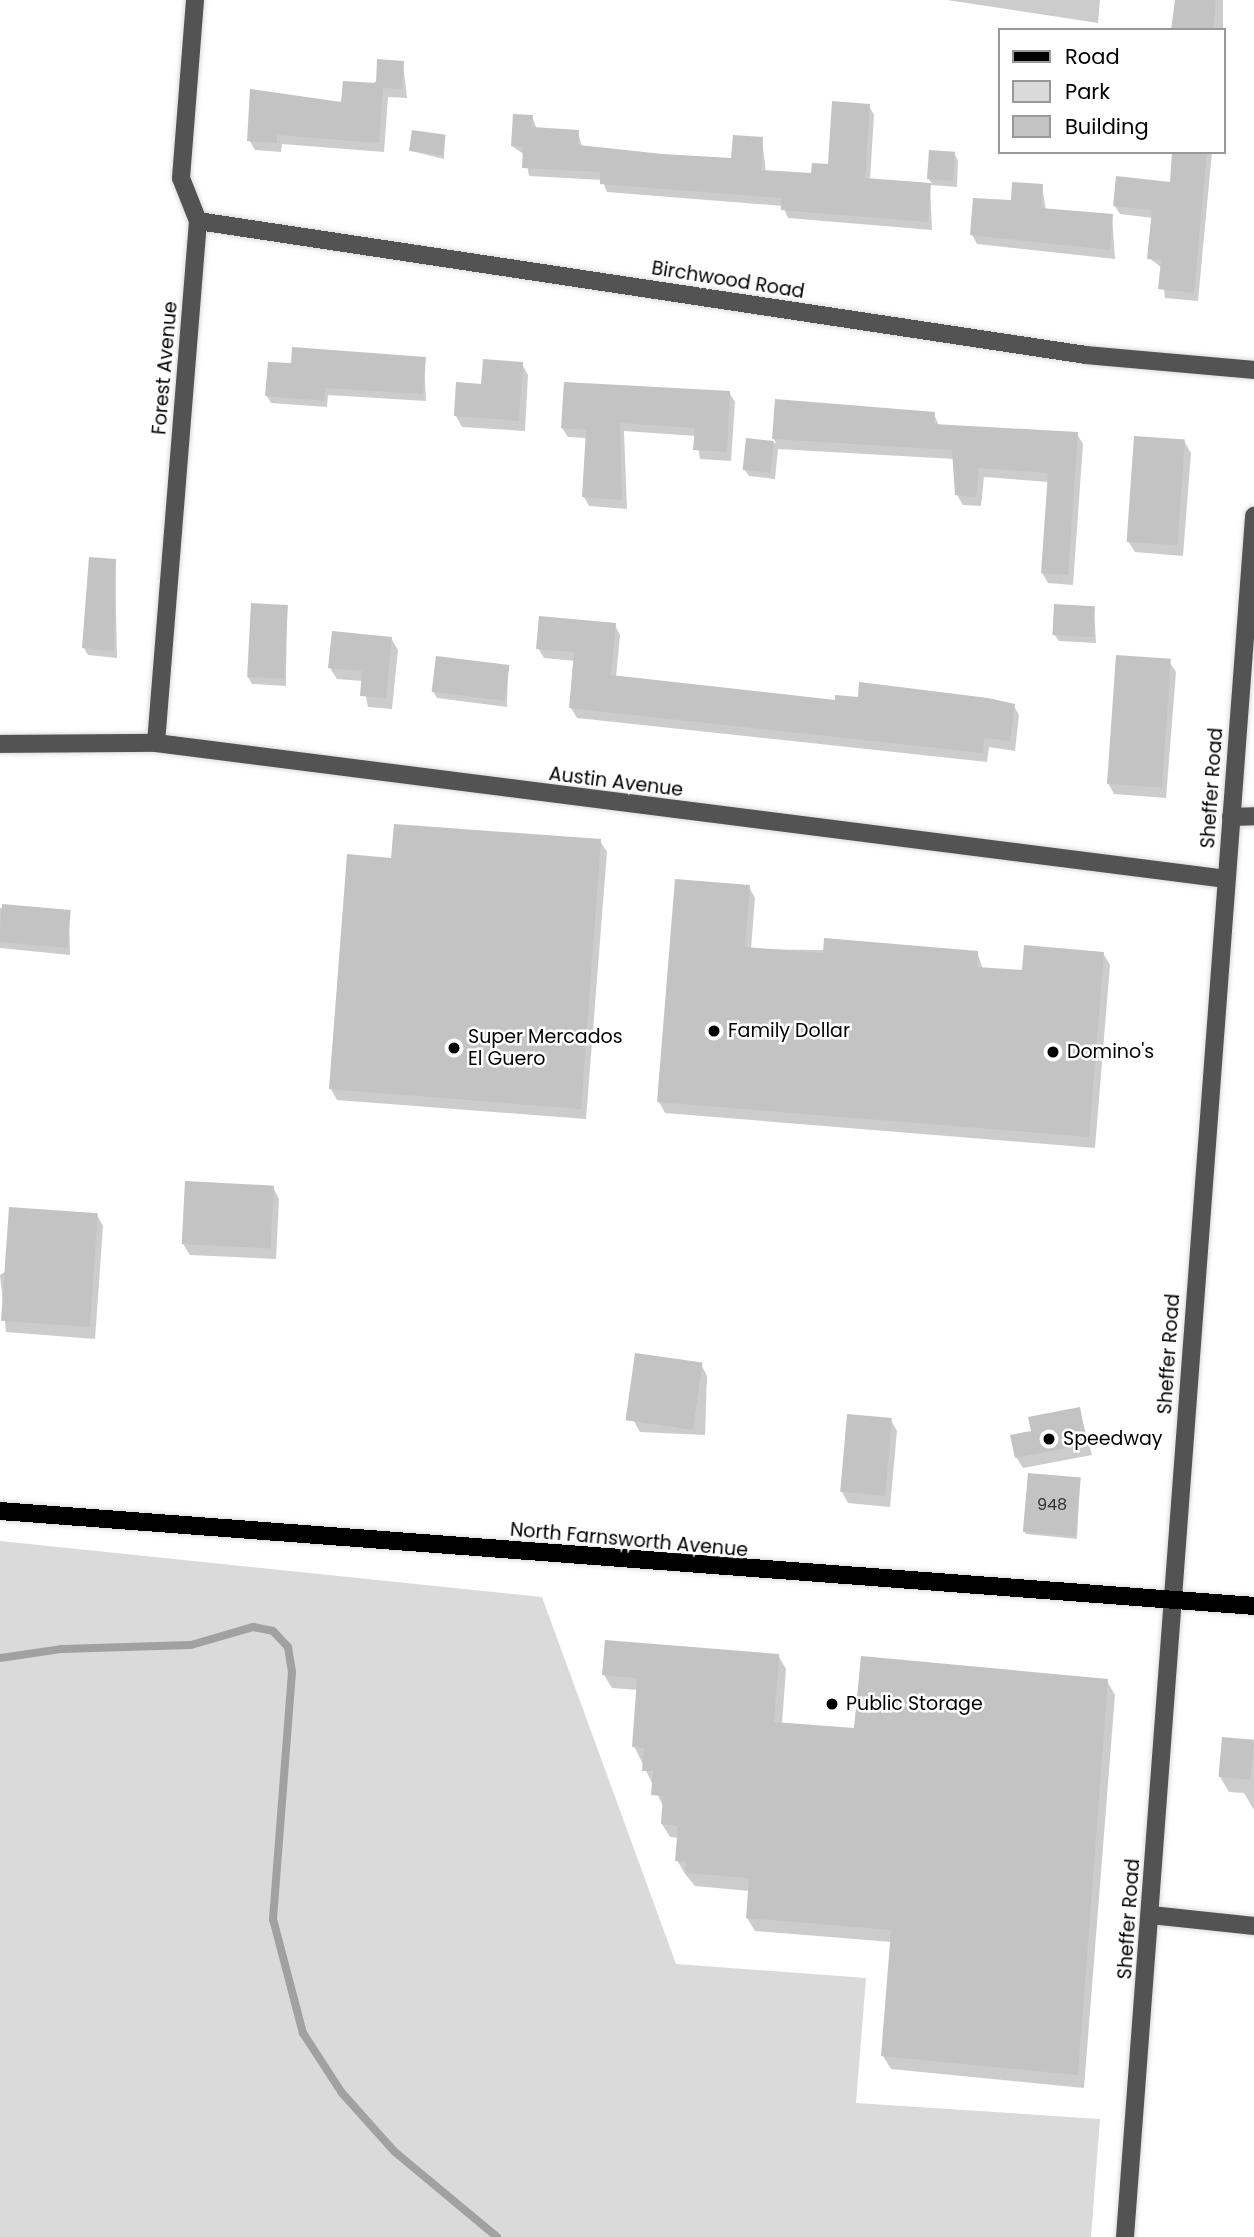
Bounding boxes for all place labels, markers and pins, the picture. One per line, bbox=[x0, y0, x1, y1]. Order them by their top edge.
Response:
place label: Family Dollar bbox=[728, 1020, 850, 1042]
marker: Family Dollar bbox=[706, 1023, 722, 1039]
place label: Super Mercados El Guero bbox=[468, 1026, 623, 1070]
marker: Super Mercados El Guero bbox=[446, 1040, 462, 1056]
place label: Domino's bbox=[1067, 1041, 1154, 1063]
marker: Domino's bbox=[1045, 1044, 1061, 1060]
place label: Speedway bbox=[1063, 1428, 1163, 1450]
marker: Speedway bbox=[1041, 1431, 1057, 1447]
place label: Public Storage bbox=[846, 1693, 983, 1715]
marker: Public Storage bbox=[824, 1696, 840, 1712]

